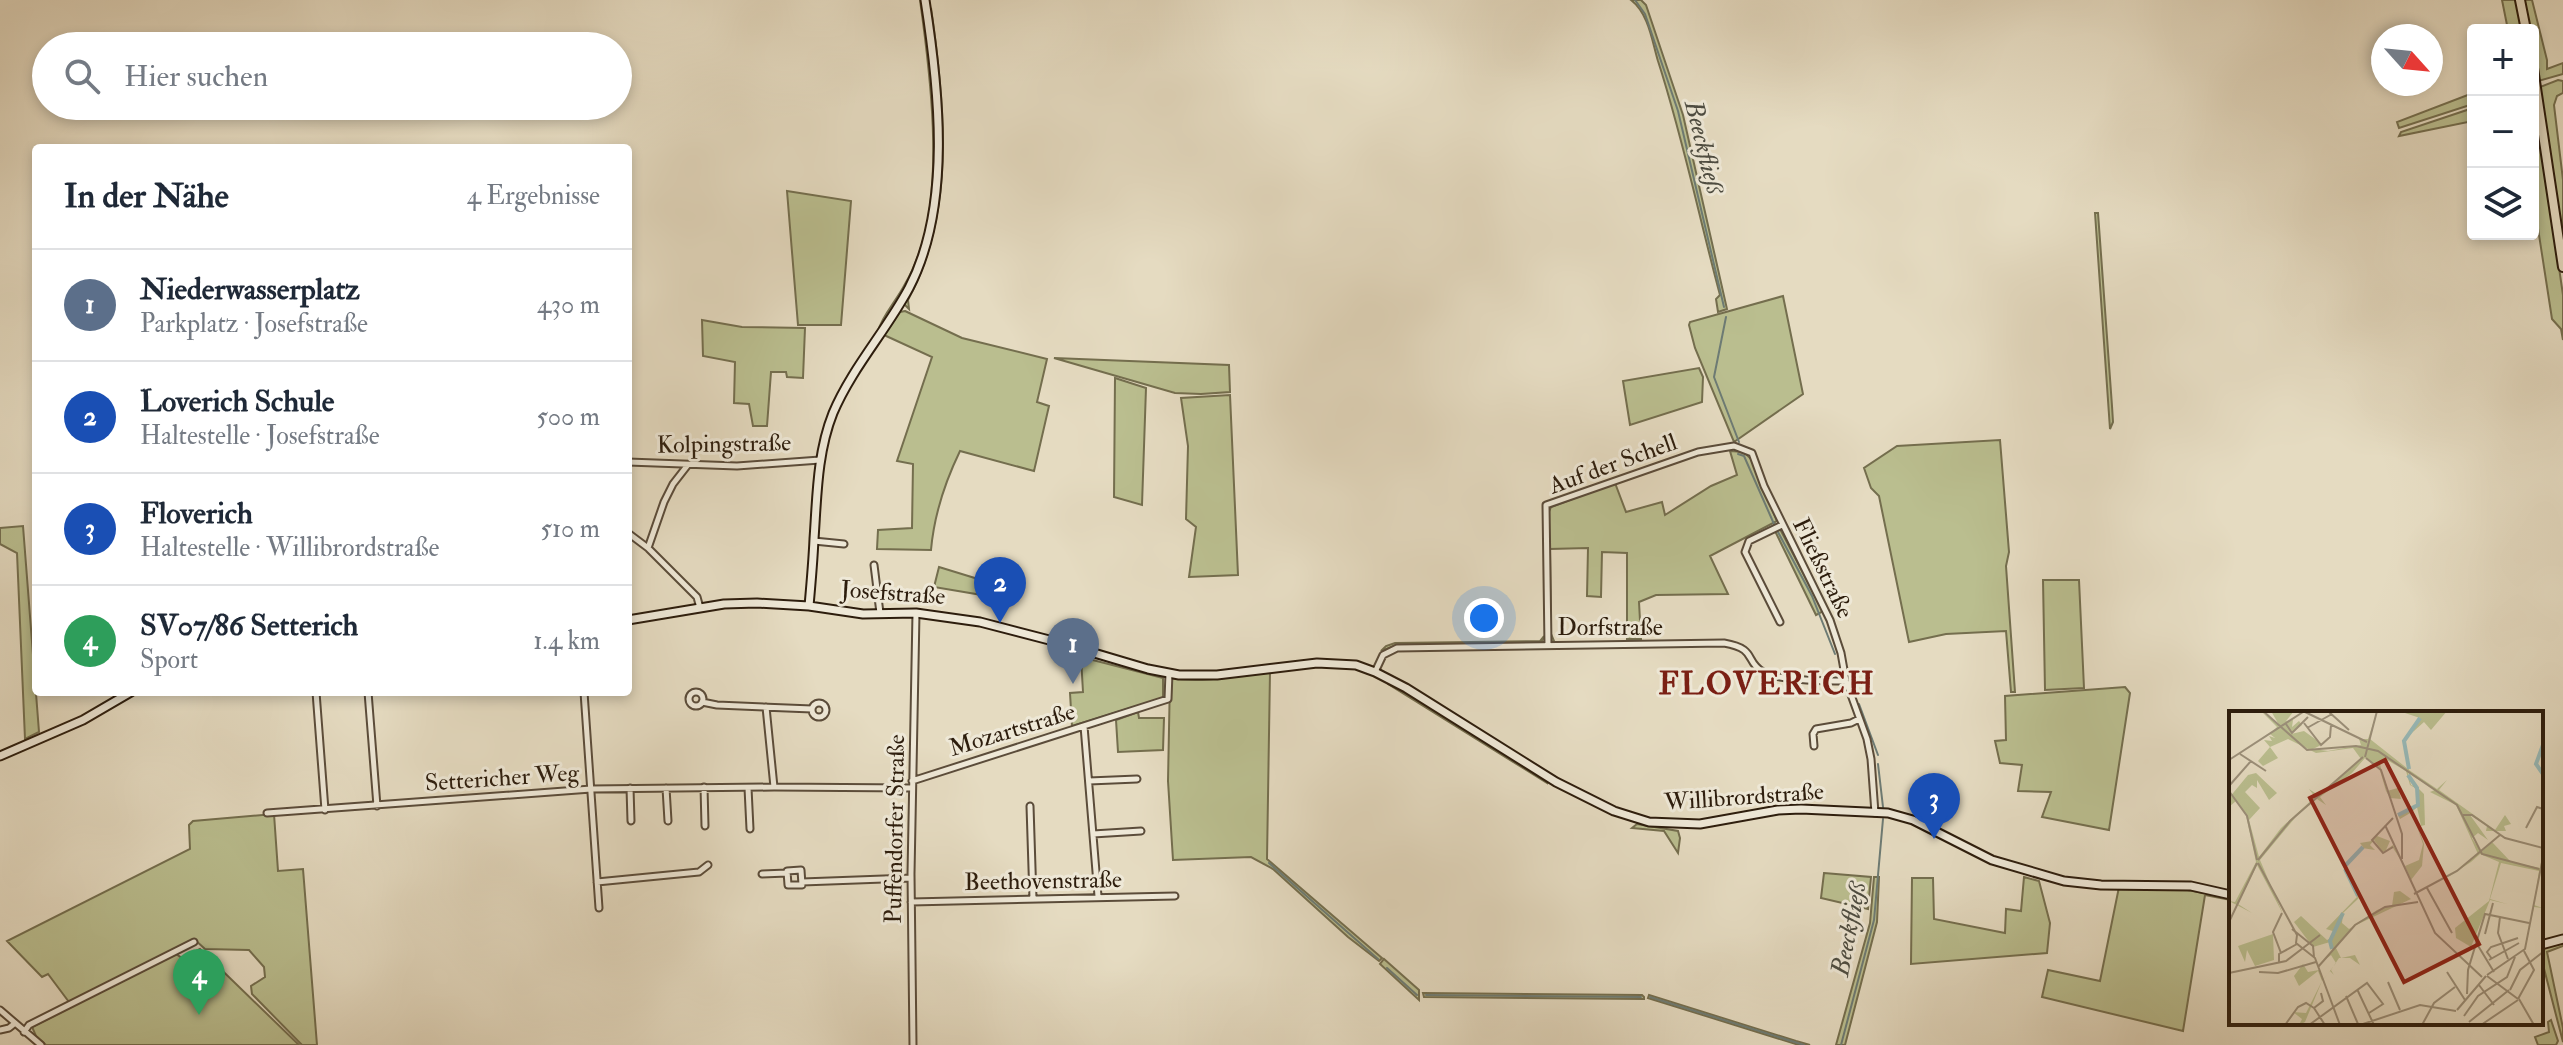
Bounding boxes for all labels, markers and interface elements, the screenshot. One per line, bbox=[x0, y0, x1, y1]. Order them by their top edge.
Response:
north arrow bbox=[2371, 24, 2443, 96]
map controls bbox=[2467, 24, 2539, 240]
button: + bbox=[2467, 24, 2539, 96]
search box bbox=[32, 32, 632, 120]
icon: search bbox=[60, 54, 104, 98]
text: Hier suchen bbox=[124, 58, 268, 95]
water label: Beeckfließ bbox=[1676, 95, 1731, 199]
button: − bbox=[2467, 96, 2539, 168]
button: layers bbox=[2467, 168, 2539, 240]
text: In der Nähe bbox=[64, 175, 229, 218]
text: 4 Ergebnisse bbox=[467, 180, 600, 212]
text: Niederwasserplatz bbox=[140, 271, 360, 308]
text: 1 bbox=[85, 289, 95, 321]
text: 430 m bbox=[537, 289, 600, 321]
text: Parkplatz · Josefstraße bbox=[140, 308, 368, 340]
text: Loverich Schule bbox=[140, 383, 334, 420]
text: 2 bbox=[83, 401, 97, 433]
text: 500 m bbox=[536, 401, 600, 433]
text: Haltestelle · Josefstraße bbox=[140, 420, 380, 452]
street label: Auf der Schell bbox=[1544, 426, 1681, 502]
street label: Kolpingstraße bbox=[657, 427, 791, 461]
text: Floverich bbox=[140, 495, 253, 532]
text: 3 bbox=[85, 513, 95, 545]
text: 510 m bbox=[540, 513, 600, 545]
street label: Fließstraße bbox=[1785, 513, 1861, 623]
text: Haltestelle · Willibrordstraße bbox=[140, 532, 439, 564]
pin: 2 bbox=[974, 557, 1026, 623]
street label: Josefstraße bbox=[839, 574, 946, 612]
your location bbox=[1464, 598, 1504, 638]
text: SV07/86 Setterich bbox=[140, 607, 358, 644]
street label: Dorfstraße bbox=[1557, 612, 1663, 643]
pin: 1 bbox=[1047, 618, 1099, 684]
text: 4 bbox=[83, 625, 97, 657]
text: 1.4 km bbox=[533, 625, 600, 657]
text: Sport bbox=[140, 644, 198, 676]
district label: FLOVERICH bbox=[1658, 664, 1876, 704]
street label: Mozartstraße bbox=[945, 696, 1079, 764]
inset map bbox=[2229, 711, 2543, 1025]
street label: Puffendorfer Straße bbox=[878, 734, 912, 924]
street label: Settericher Weg bbox=[424, 757, 581, 799]
pin: 3 bbox=[1908, 773, 1960, 839]
street label: Willibrordstraße bbox=[1662, 776, 1825, 818]
street label: Beethovenstraße bbox=[964, 864, 1122, 898]
water label: Beeckfließ bbox=[1824, 878, 1874, 981]
pin: 4 bbox=[173, 949, 225, 1015]

